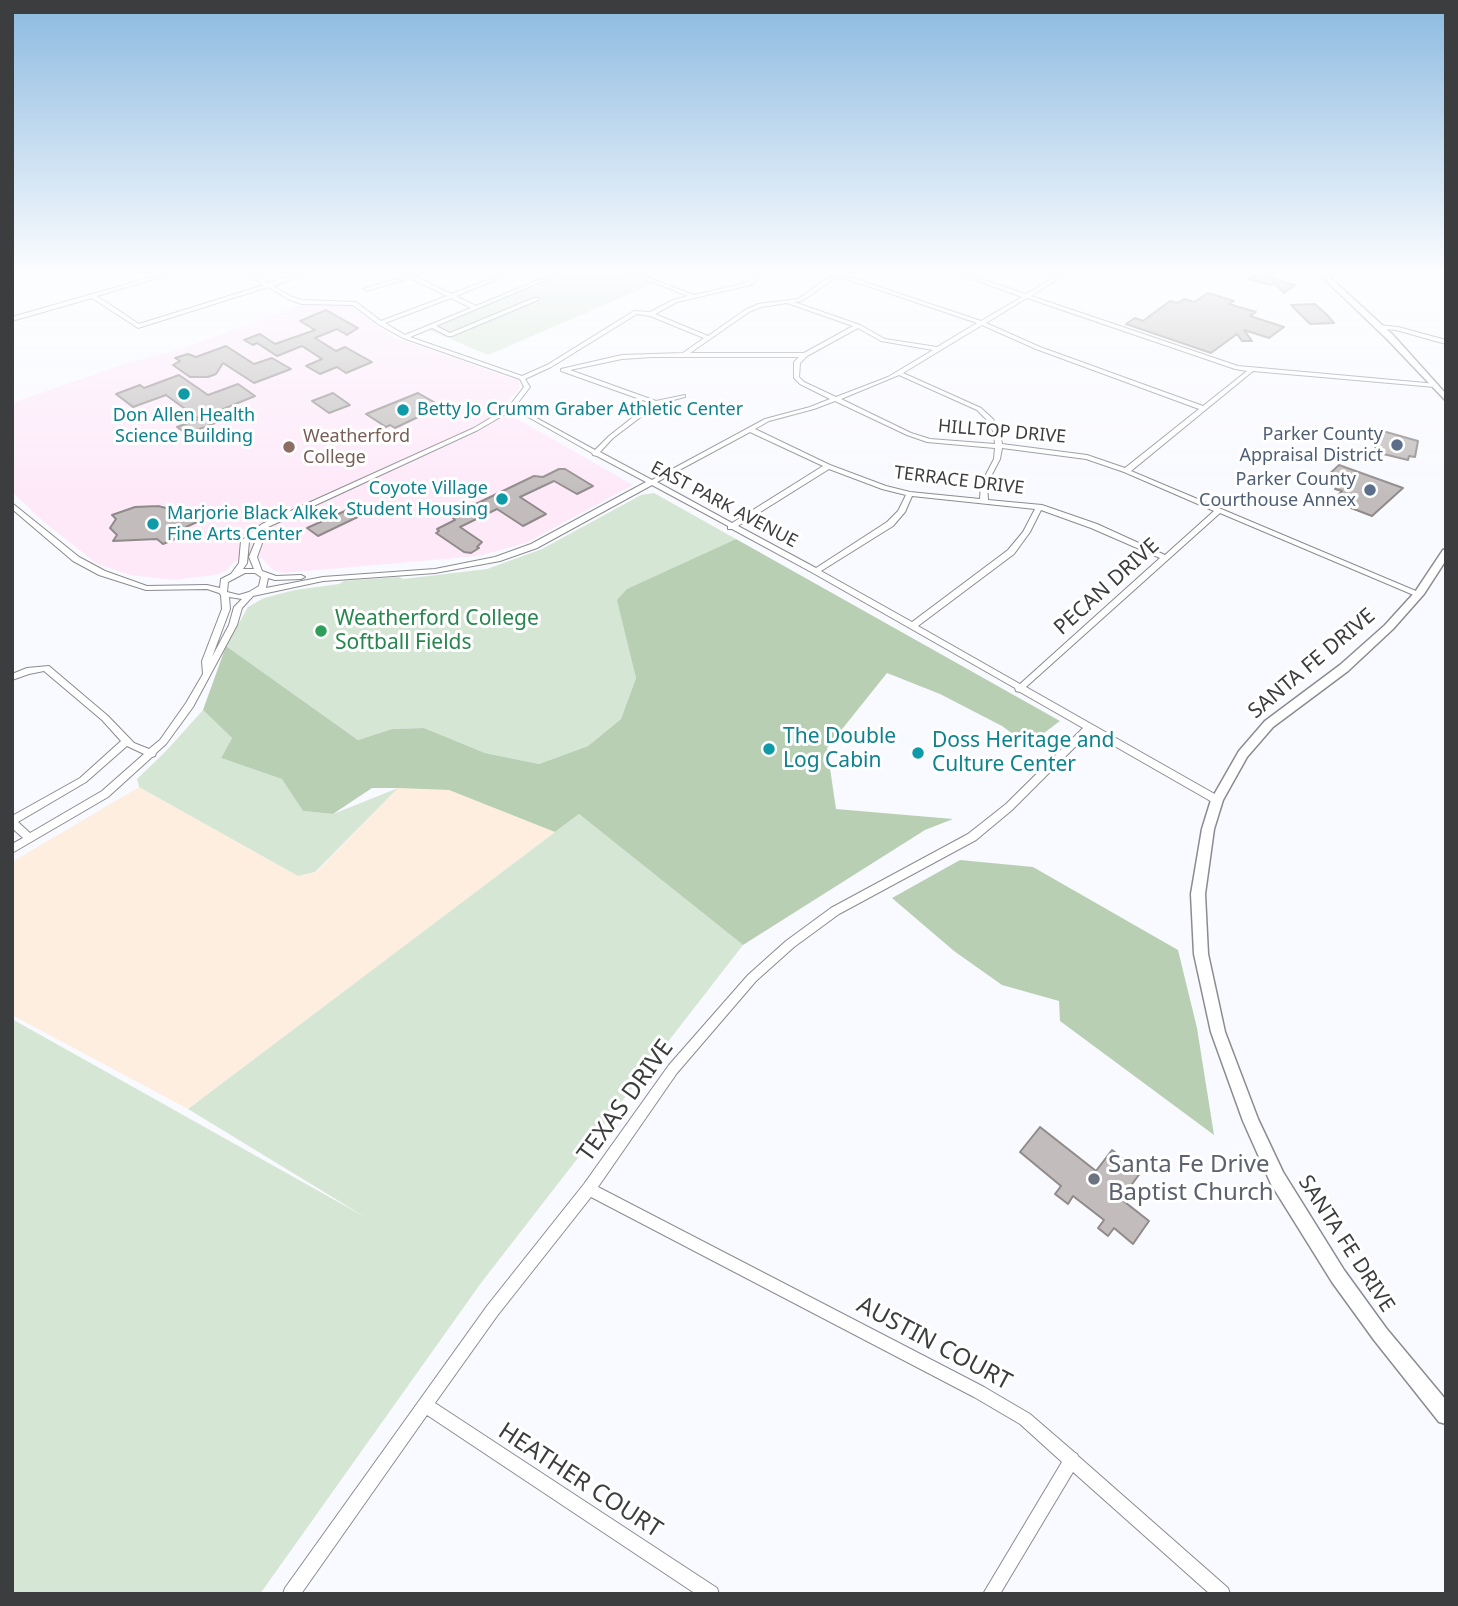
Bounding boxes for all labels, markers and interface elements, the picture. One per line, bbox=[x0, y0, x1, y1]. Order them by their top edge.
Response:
marker: Don Allen Health Science Building bbox=[176, 386, 192, 402]
place label: Betty Jo Crumm Graber Athletic Center bbox=[417, 399, 743, 421]
marker: Betty Jo Crumm Graber Athletic Center bbox=[395, 402, 411, 418]
place label: Don Allen Health Science Building bbox=[113, 405, 255, 448]
street label: HILLTOP DRIVE bbox=[937, 416, 1067, 448]
place label: Parker County Appraisal District bbox=[1239, 424, 1383, 466]
place label: Weatherford College bbox=[303, 426, 410, 468]
marker: Parker County Appraisal District bbox=[1389, 437, 1405, 453]
marker: Weatherford College bbox=[281, 439, 297, 455]
street label: EAST PARK AVENUE bbox=[647, 457, 801, 553]
street label: TERRACE DRIVE bbox=[893, 462, 1025, 500]
place label: Parker County Courthouse Annex bbox=[1199, 469, 1356, 512]
place label: Coyote Village Student Housing bbox=[346, 478, 488, 520]
marker: Parker County Courthouse Annex bbox=[1362, 482, 1378, 498]
marker: Coyote Village Student Housing bbox=[494, 491, 510, 507]
place label: Marjorie Black Alkek Fine Arts Center bbox=[167, 503, 338, 546]
marker: Marjorie Black Alkek Fine Arts Center bbox=[145, 516, 161, 532]
street label: PECAN DRIVE bbox=[1049, 533, 1165, 641]
street label: SANTA FE DRIVE bbox=[1243, 604, 1381, 724]
place label: Weatherford College Softball Fields bbox=[335, 606, 539, 656]
marker: Weatherford College Softball Fields bbox=[313, 623, 329, 639]
place label: The Double Log Cabin bbox=[783, 724, 896, 774]
place label: Doss Heritage and Culture Center bbox=[932, 728, 1114, 778]
marker: The Double Log Cabin bbox=[761, 741, 777, 757]
marker: Doss Heritage and Culture Center bbox=[910, 745, 926, 761]
street label: TEXAS DRIVE bbox=[572, 1034, 680, 1168]
place label: Santa Fe Drive Baptist Church bbox=[1108, 1151, 1274, 1207]
marker: Santa Fe Drive Baptist Church bbox=[1086, 1171, 1102, 1187]
street label: SANTA FE DRIVE bbox=[1292, 1171, 1400, 1317]
street label: AUSTIN COURT bbox=[852, 1291, 1016, 1397]
street label: HEATHER COURT bbox=[493, 1417, 667, 1545]

